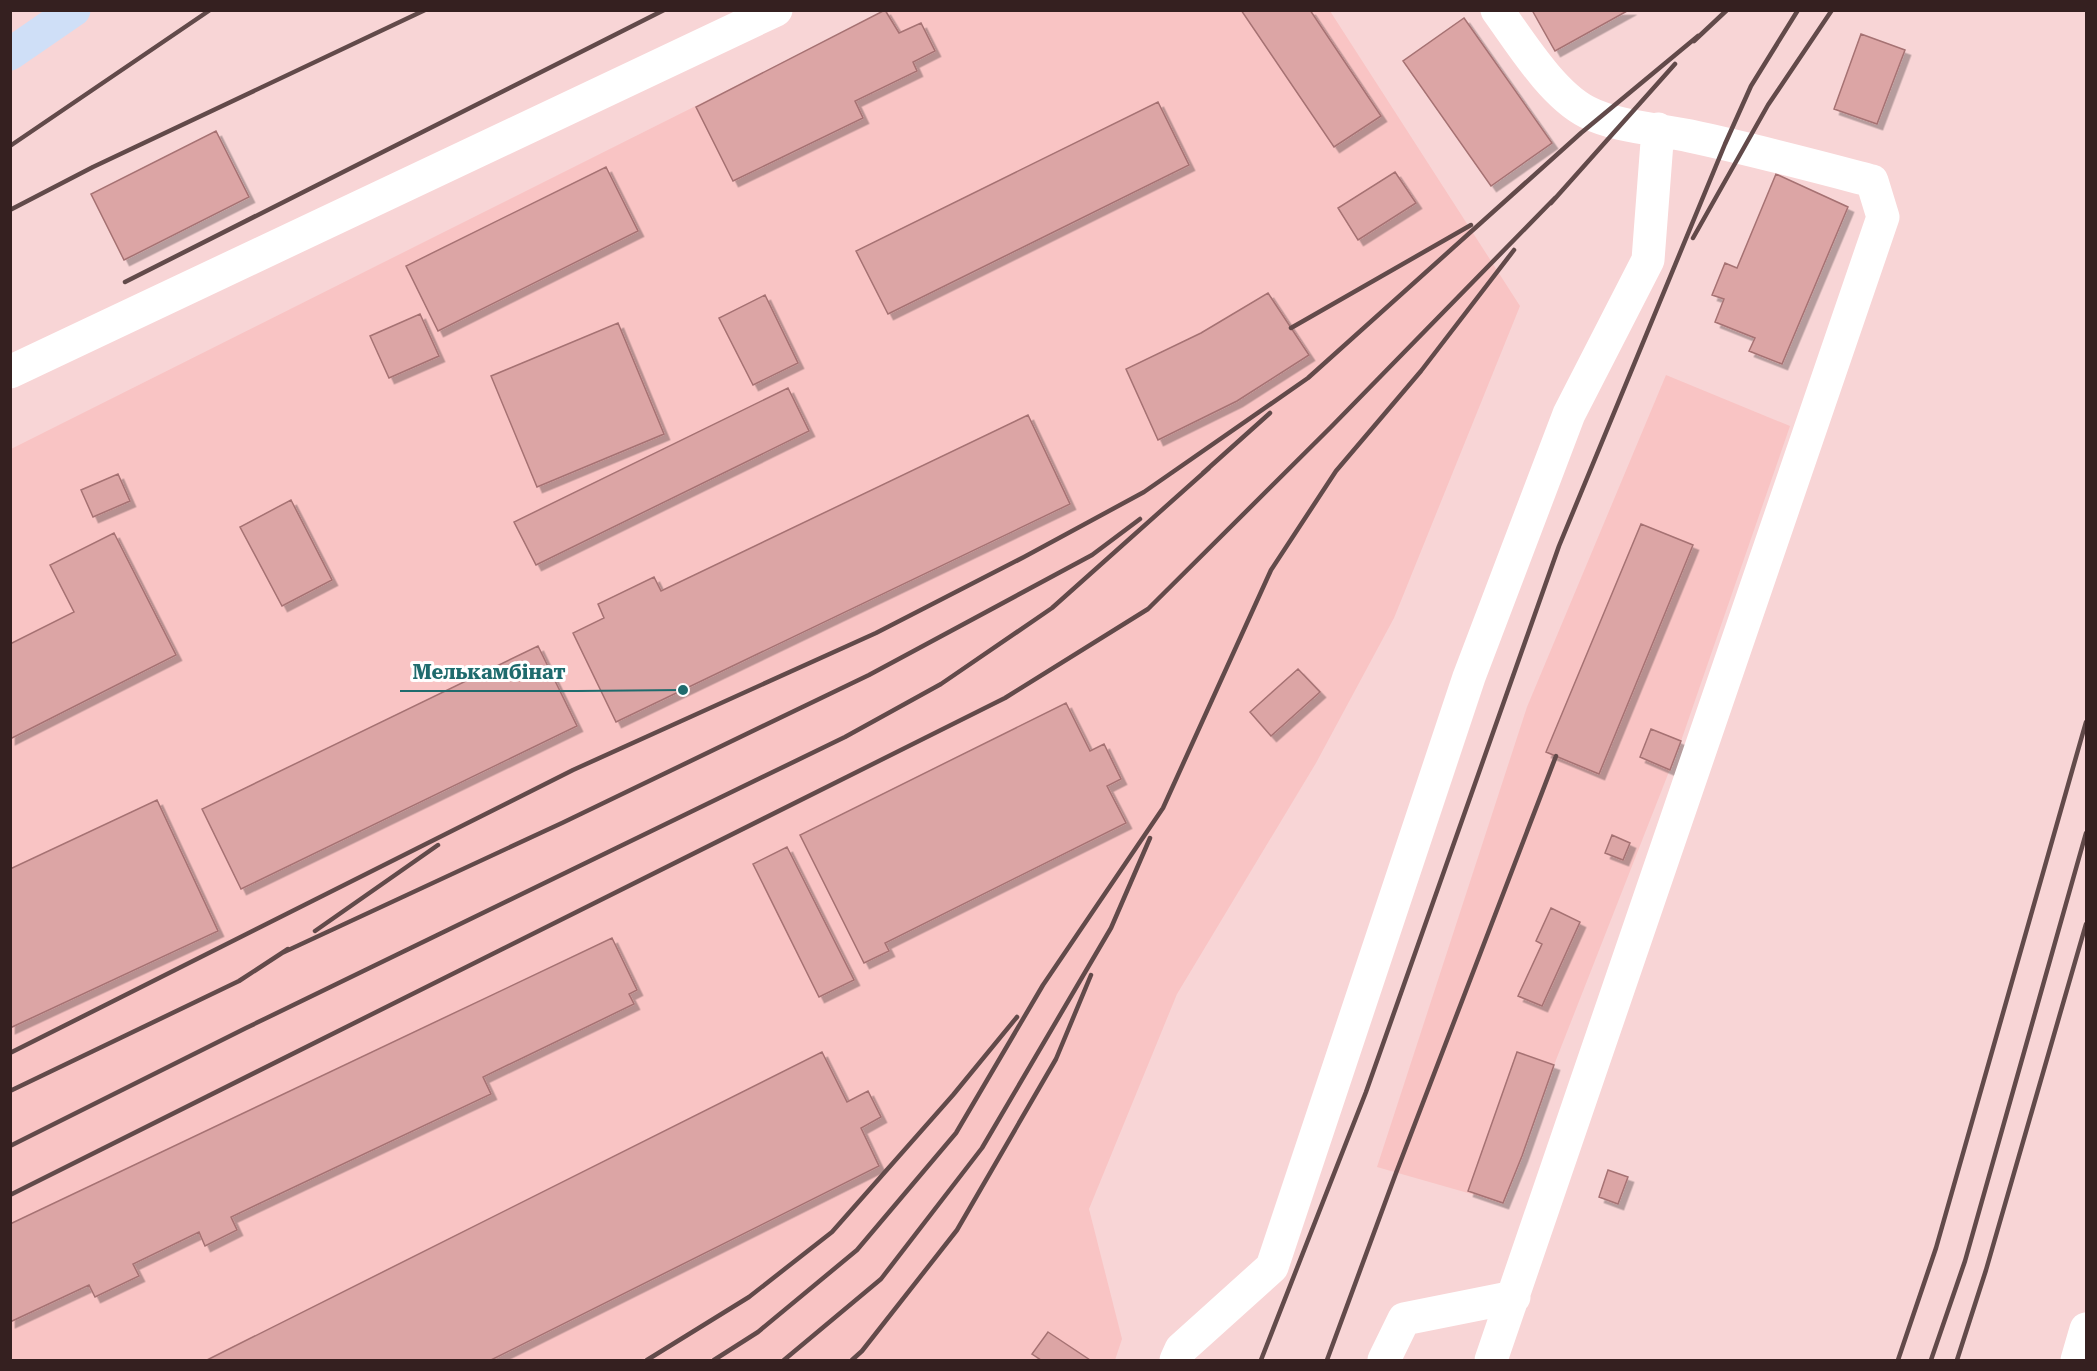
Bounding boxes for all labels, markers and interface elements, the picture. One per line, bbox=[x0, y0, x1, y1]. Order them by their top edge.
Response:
callout: Мелькамбінат bbox=[400, 653, 578, 691]
text: Мелькамбінат bbox=[412, 660, 566, 684]

